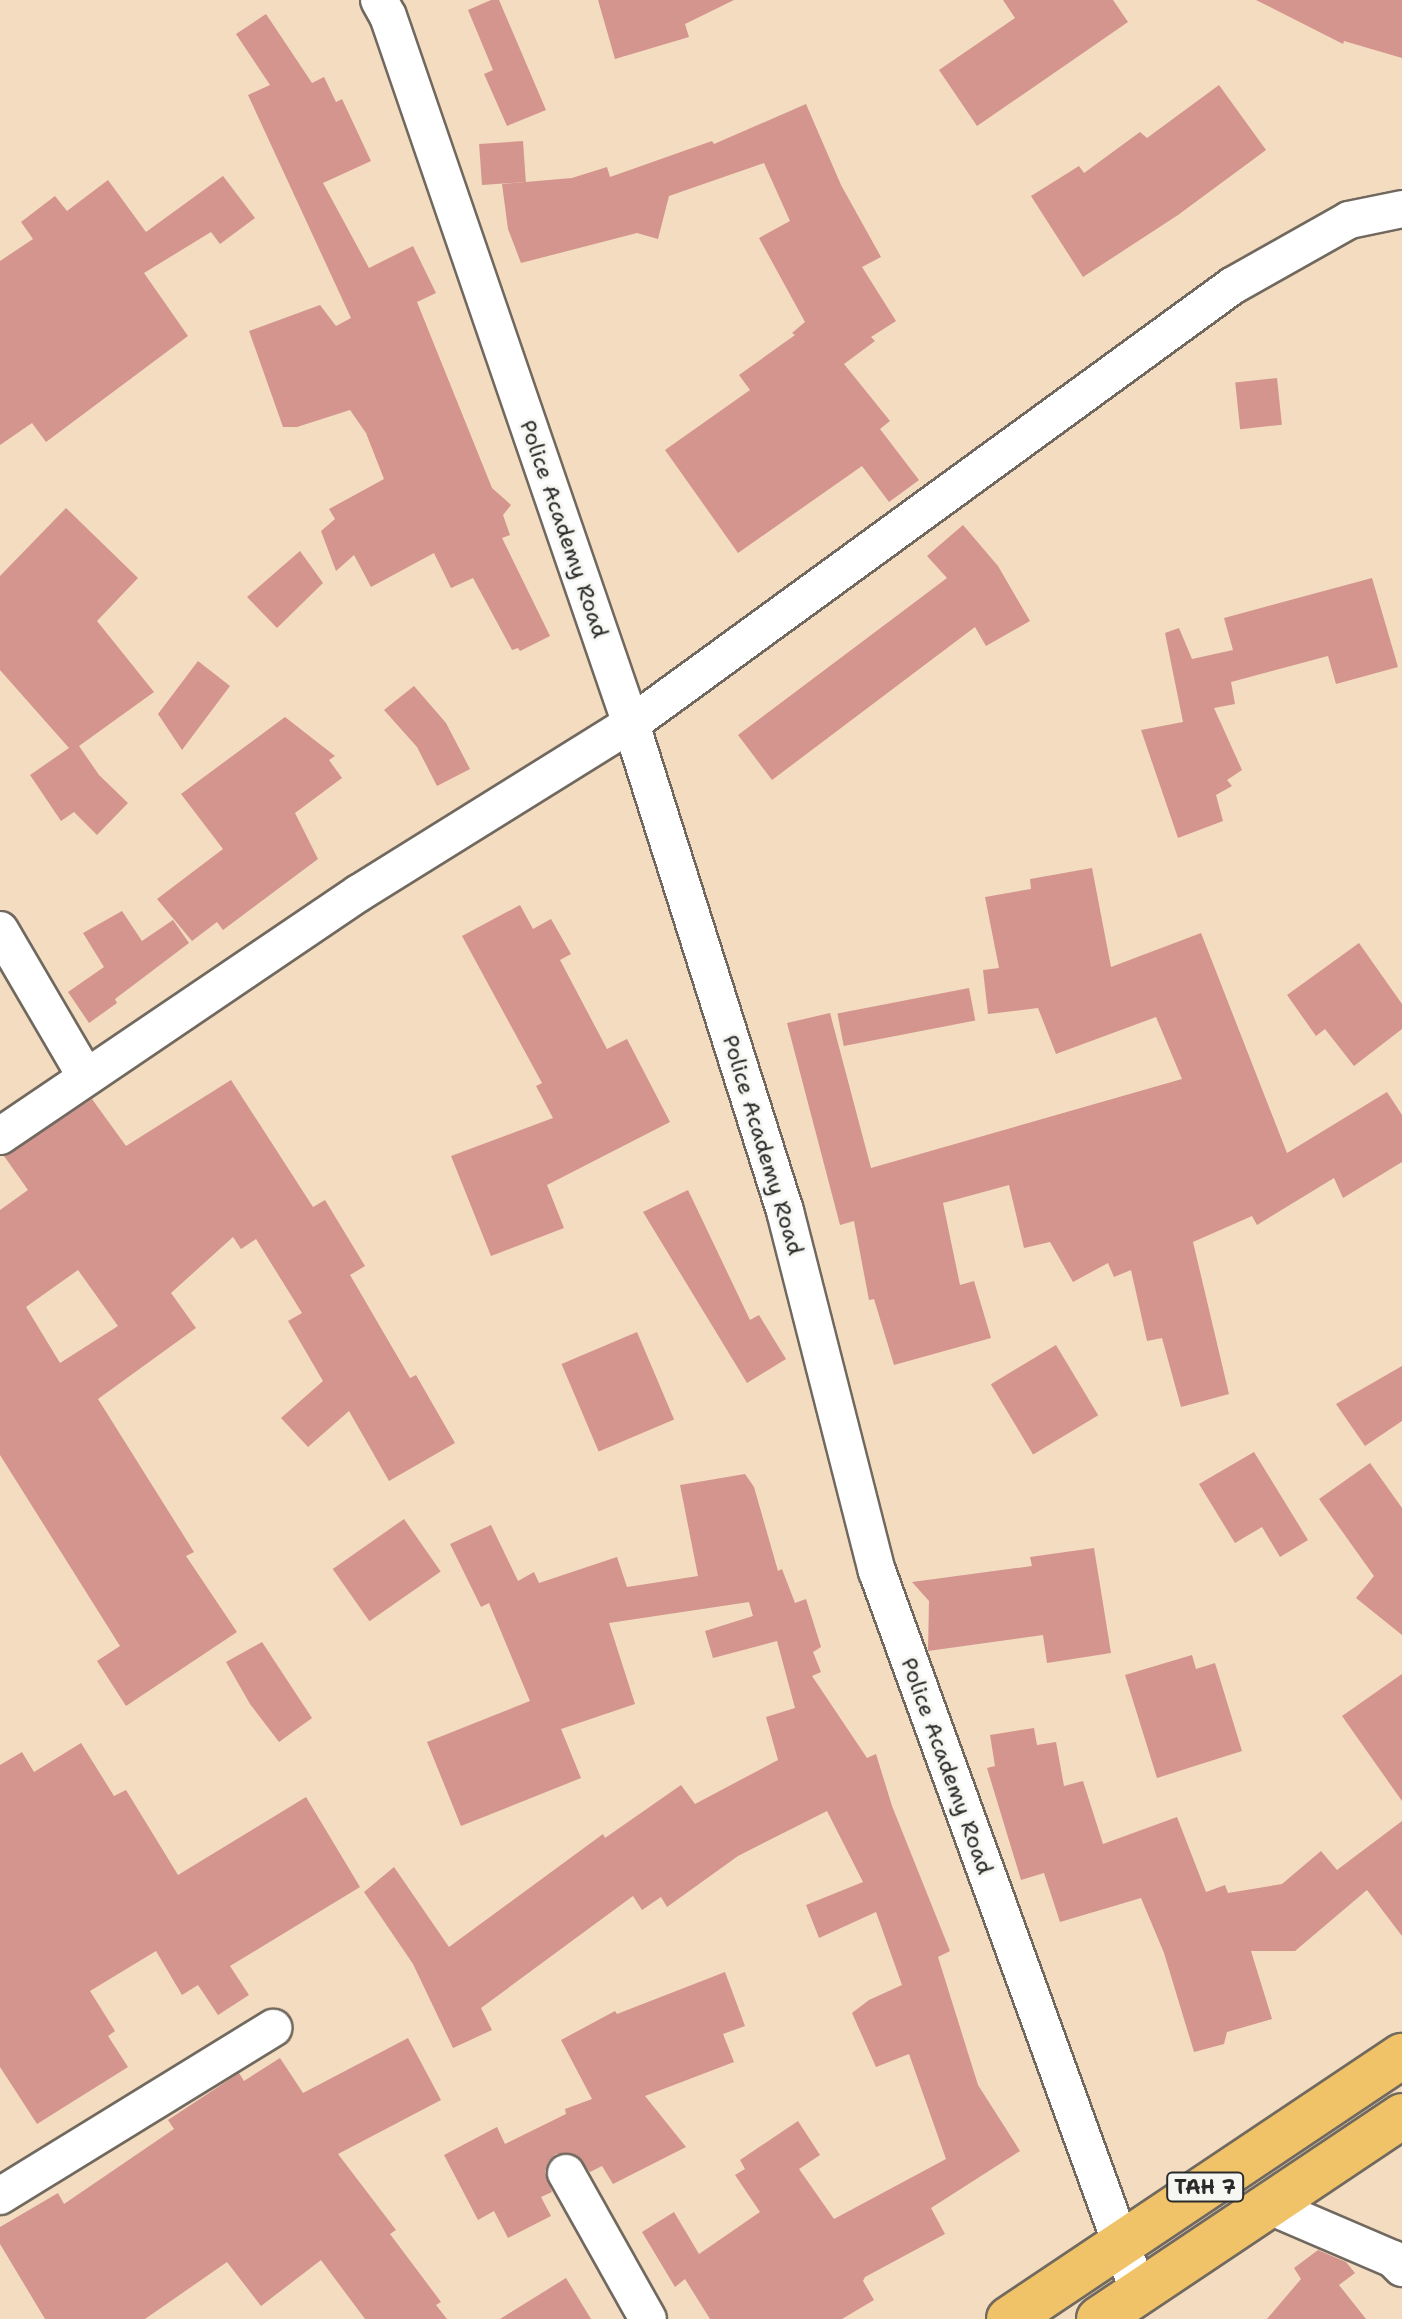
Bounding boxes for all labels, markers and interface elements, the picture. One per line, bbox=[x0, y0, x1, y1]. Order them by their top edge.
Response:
street label: Police Academy Road bbox=[514, 417, 614, 641]
street label: Police Academy Road bbox=[717, 1032, 809, 1258]
street label: Police Academy Road bbox=[895, 1654, 999, 1878]
road number: TAH 7 bbox=[1165, 2171, 1245, 2203]

